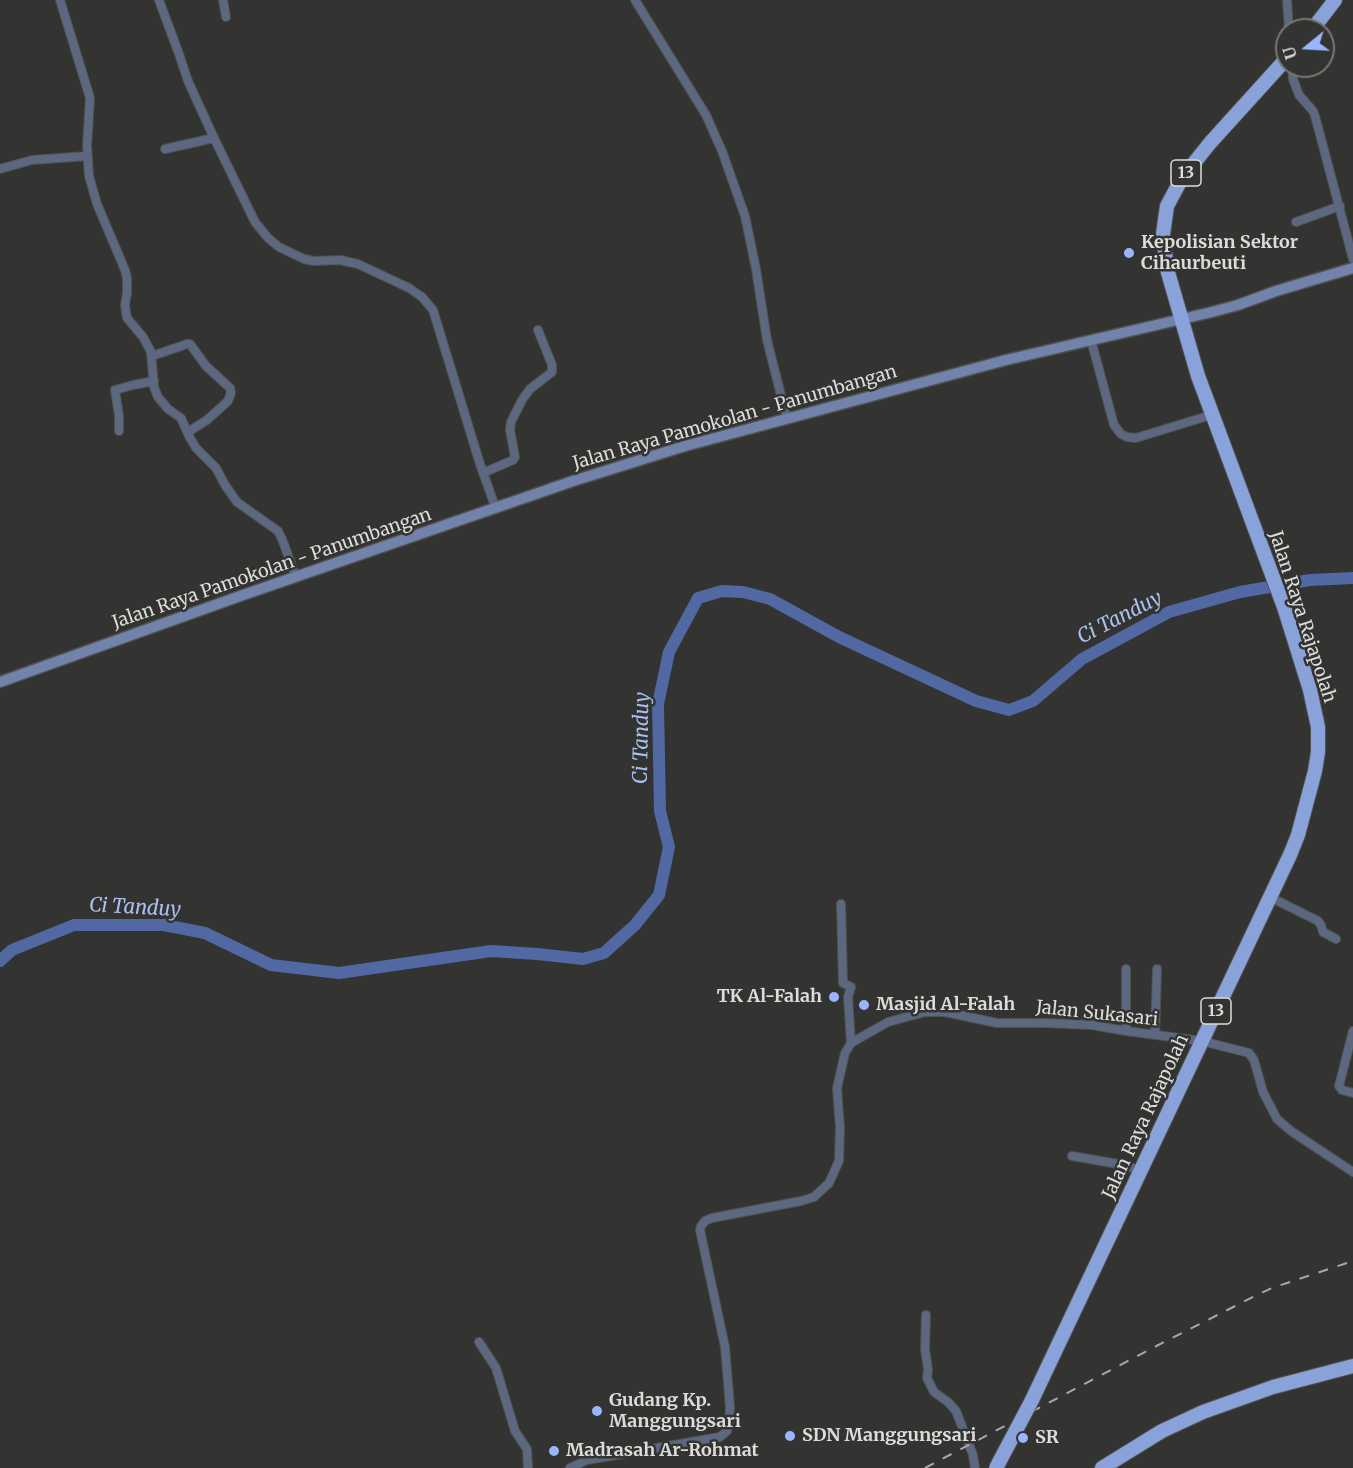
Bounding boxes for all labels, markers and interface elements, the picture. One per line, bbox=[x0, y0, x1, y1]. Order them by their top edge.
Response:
north arrow bbox=[1275, 18, 1335, 78]
text: U bbox=[1278, 44, 1301, 62]
road number: 13 bbox=[1171, 160, 1201, 186]
place label: Kepolisian Sektor Cihaurbeuti bbox=[1141, 232, 1298, 274]
marker: Kepolisian Sektor Cihaurbeuti bbox=[1122, 246, 1136, 260]
street label: Jalan Raya Pamokolan - Panumbangan bbox=[570, 361, 900, 475]
street label: Jalan Raya Pamokolan - Panumbangan bbox=[110, 504, 434, 634]
street label: Jalan Raya Rajapolah bbox=[1264, 528, 1340, 706]
water label: Ci Tanduy bbox=[1073, 586, 1167, 650]
water label: Ci Tanduy bbox=[629, 692, 655, 784]
water label: Ci Tanduy bbox=[88, 894, 182, 922]
place label: TK Al-Falah bbox=[717, 986, 822, 1008]
marker: TK Al-Falah bbox=[827, 990, 841, 1004]
place label: Masjid Al-Falah bbox=[876, 994, 1015, 1016]
street label: Jalan Sukasari bbox=[1035, 997, 1159, 1031]
marker: Masjid Al-Falah bbox=[857, 998, 871, 1012]
road number: 13 bbox=[1201, 998, 1231, 1024]
street label: Jalan Raya Rajapolah bbox=[1098, 1031, 1194, 1203]
place label: Gudang Kp. Manggungsari bbox=[609, 1390, 741, 1432]
marker: Gudang Kp. Manggungsari bbox=[590, 1404, 604, 1418]
place label: SDN Manggungsari bbox=[802, 1425, 976, 1447]
place label: SR bbox=[1035, 1427, 1059, 1449]
marker: SDN Manggungsari bbox=[783, 1429, 797, 1443]
marker: SR bbox=[1016, 1431, 1030, 1445]
place label: Madrasah Ar-Rohmat bbox=[566, 1440, 759, 1462]
marker: Madrasah Ar-Rohmat bbox=[547, 1444, 561, 1458]

